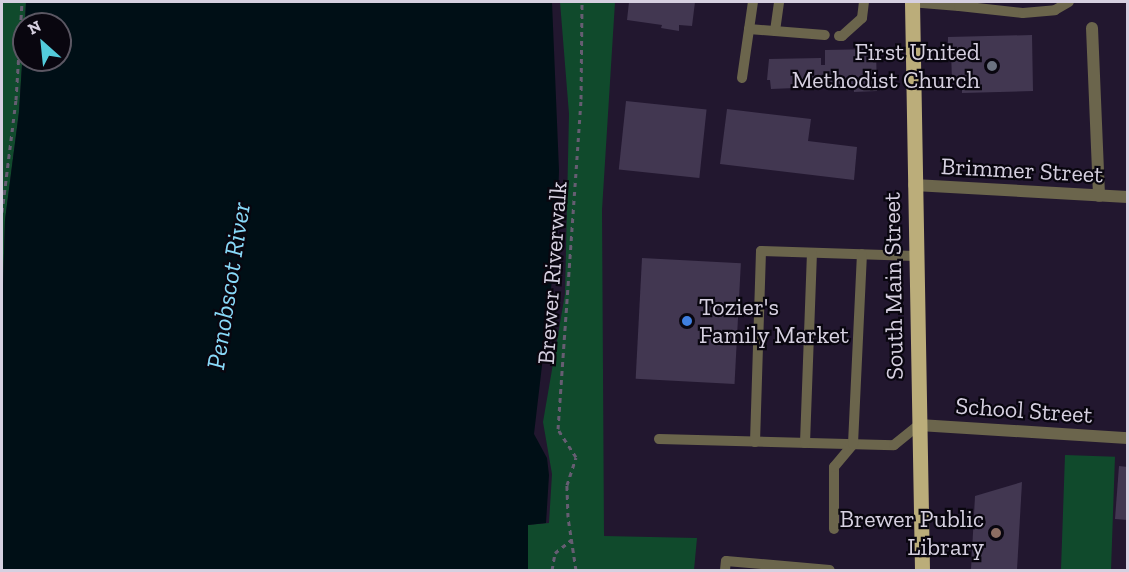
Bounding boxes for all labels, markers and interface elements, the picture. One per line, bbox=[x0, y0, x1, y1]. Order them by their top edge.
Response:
north arrow bbox=[12, 12, 72, 72]
text: N bbox=[25, 16, 44, 39]
place label: First United Methodist Church bbox=[792, 38, 980, 94]
marker: First United Methodist Church bbox=[985, 59, 999, 73]
street label: Brimmer Street bbox=[940, 151, 1104, 189]
street label: Brewer Riverwalk bbox=[531, 180, 573, 366]
street label: South Main Street bbox=[877, 192, 909, 380]
water label: Penobscot River bbox=[200, 200, 258, 372]
place label: Tozier's Family Market bbox=[699, 293, 850, 349]
marker: Tozier's Family Market bbox=[680, 314, 694, 328]
street label: School Street bbox=[955, 391, 1093, 429]
place label: Brewer Public Library bbox=[839, 505, 984, 561]
marker: Brewer Public Library bbox=[989, 526, 1003, 540]

